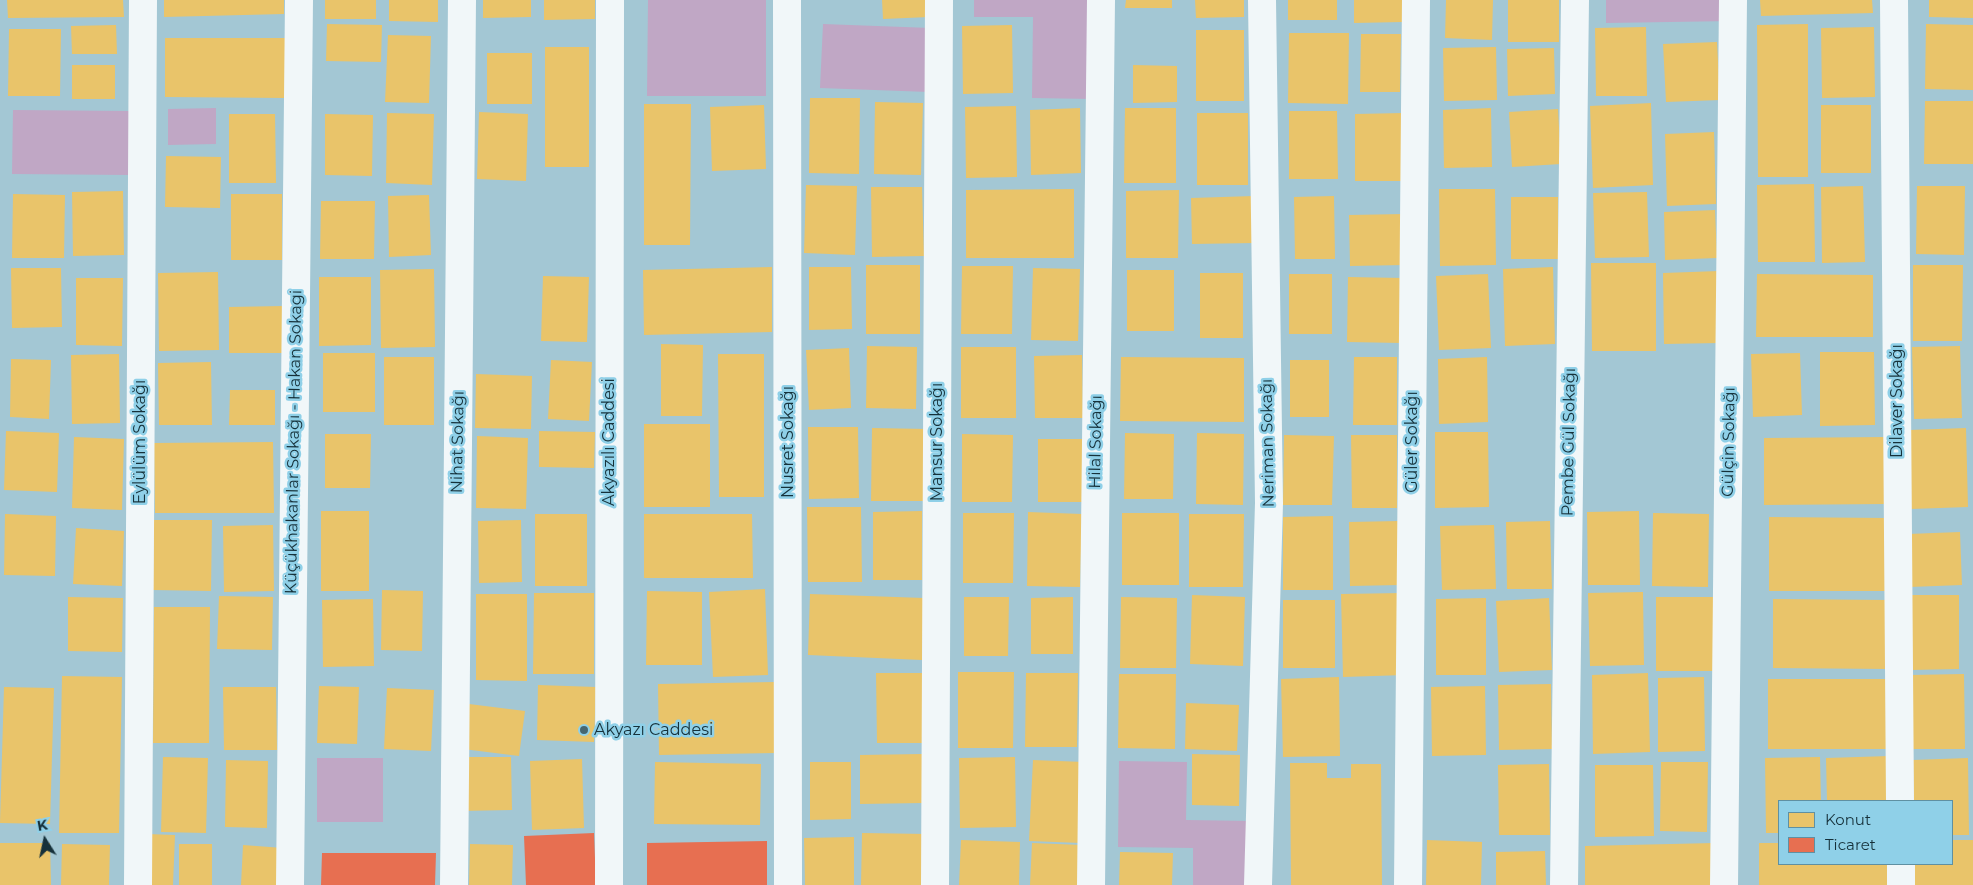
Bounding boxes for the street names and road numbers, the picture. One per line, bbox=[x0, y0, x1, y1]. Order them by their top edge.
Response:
street label: Küçükhakanlar Sokağı - Hakan Sokagi bbox=[282, 290, 306, 594]
street label: Dilaver Sokağı bbox=[1887, 344, 1907, 458]
street label: Pembe Gül Sokağı bbox=[1558, 368, 1580, 516]
street label: Akyazılı Caddesi bbox=[599, 378, 619, 506]
street label: Neriman Sokağı bbox=[1257, 379, 1279, 507]
street label: Eylülüm Sokağı bbox=[130, 380, 150, 504]
street label: Mansur Sokağı bbox=[927, 383, 947, 501]
street label: Nusret Sokağı bbox=[778, 386, 798, 498]
street label: Gülçin Sokağı bbox=[1718, 387, 1740, 497]
street label: Nihat Sokağı bbox=[448, 391, 468, 493]
street label: Güler Sokağı bbox=[1402, 391, 1422, 493]
street label: Hilal Sokağı bbox=[1086, 395, 1106, 489]

